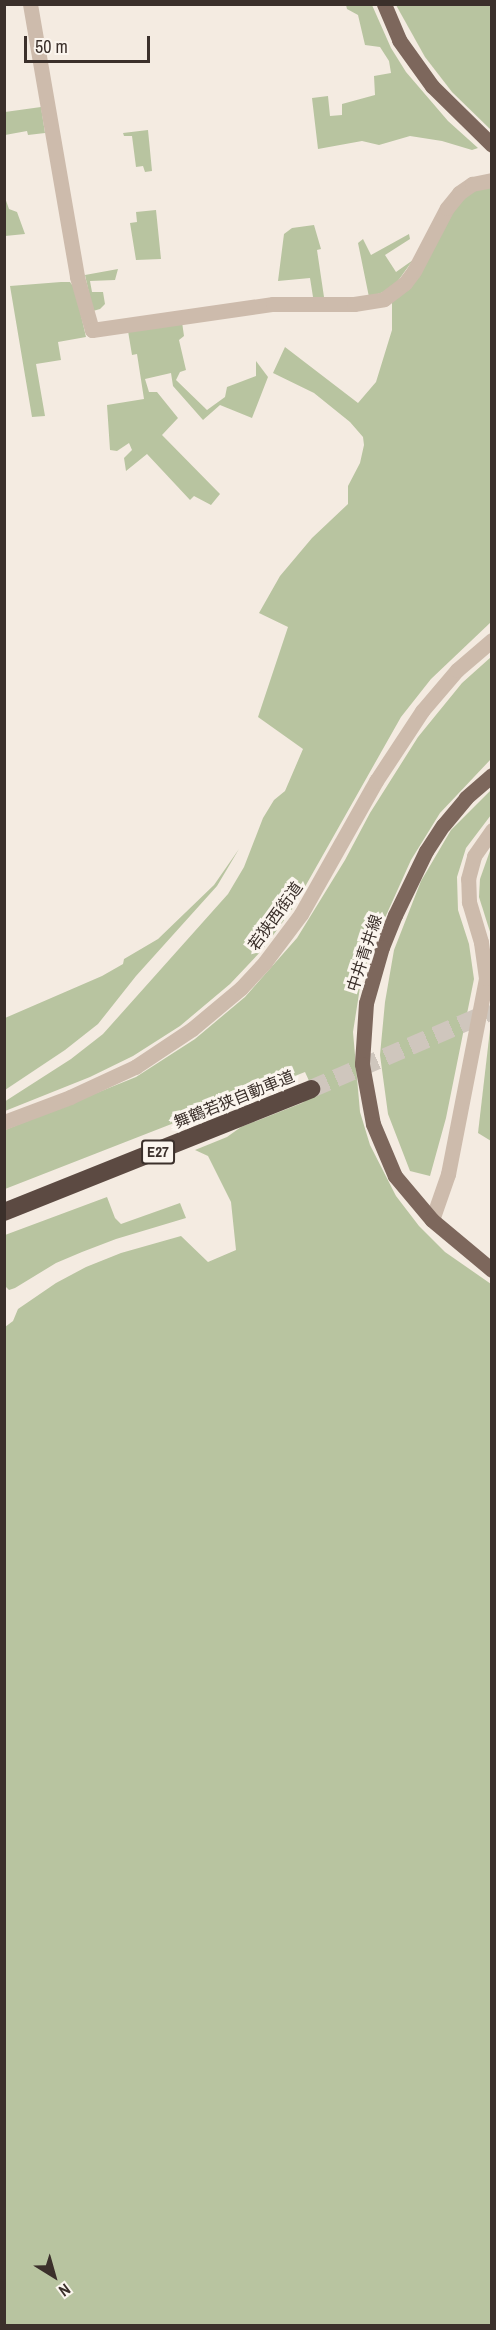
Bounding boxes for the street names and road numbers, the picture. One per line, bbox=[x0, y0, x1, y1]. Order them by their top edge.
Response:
street label: 若狭西街道 bbox=[244, 878, 306, 954]
street label: 中井青井線 bbox=[343, 912, 385, 994]
street label: 舞鶴若狭自動車道 bbox=[171, 1066, 297, 1132]
road number: E27 bbox=[140, 1140, 176, 1164]

